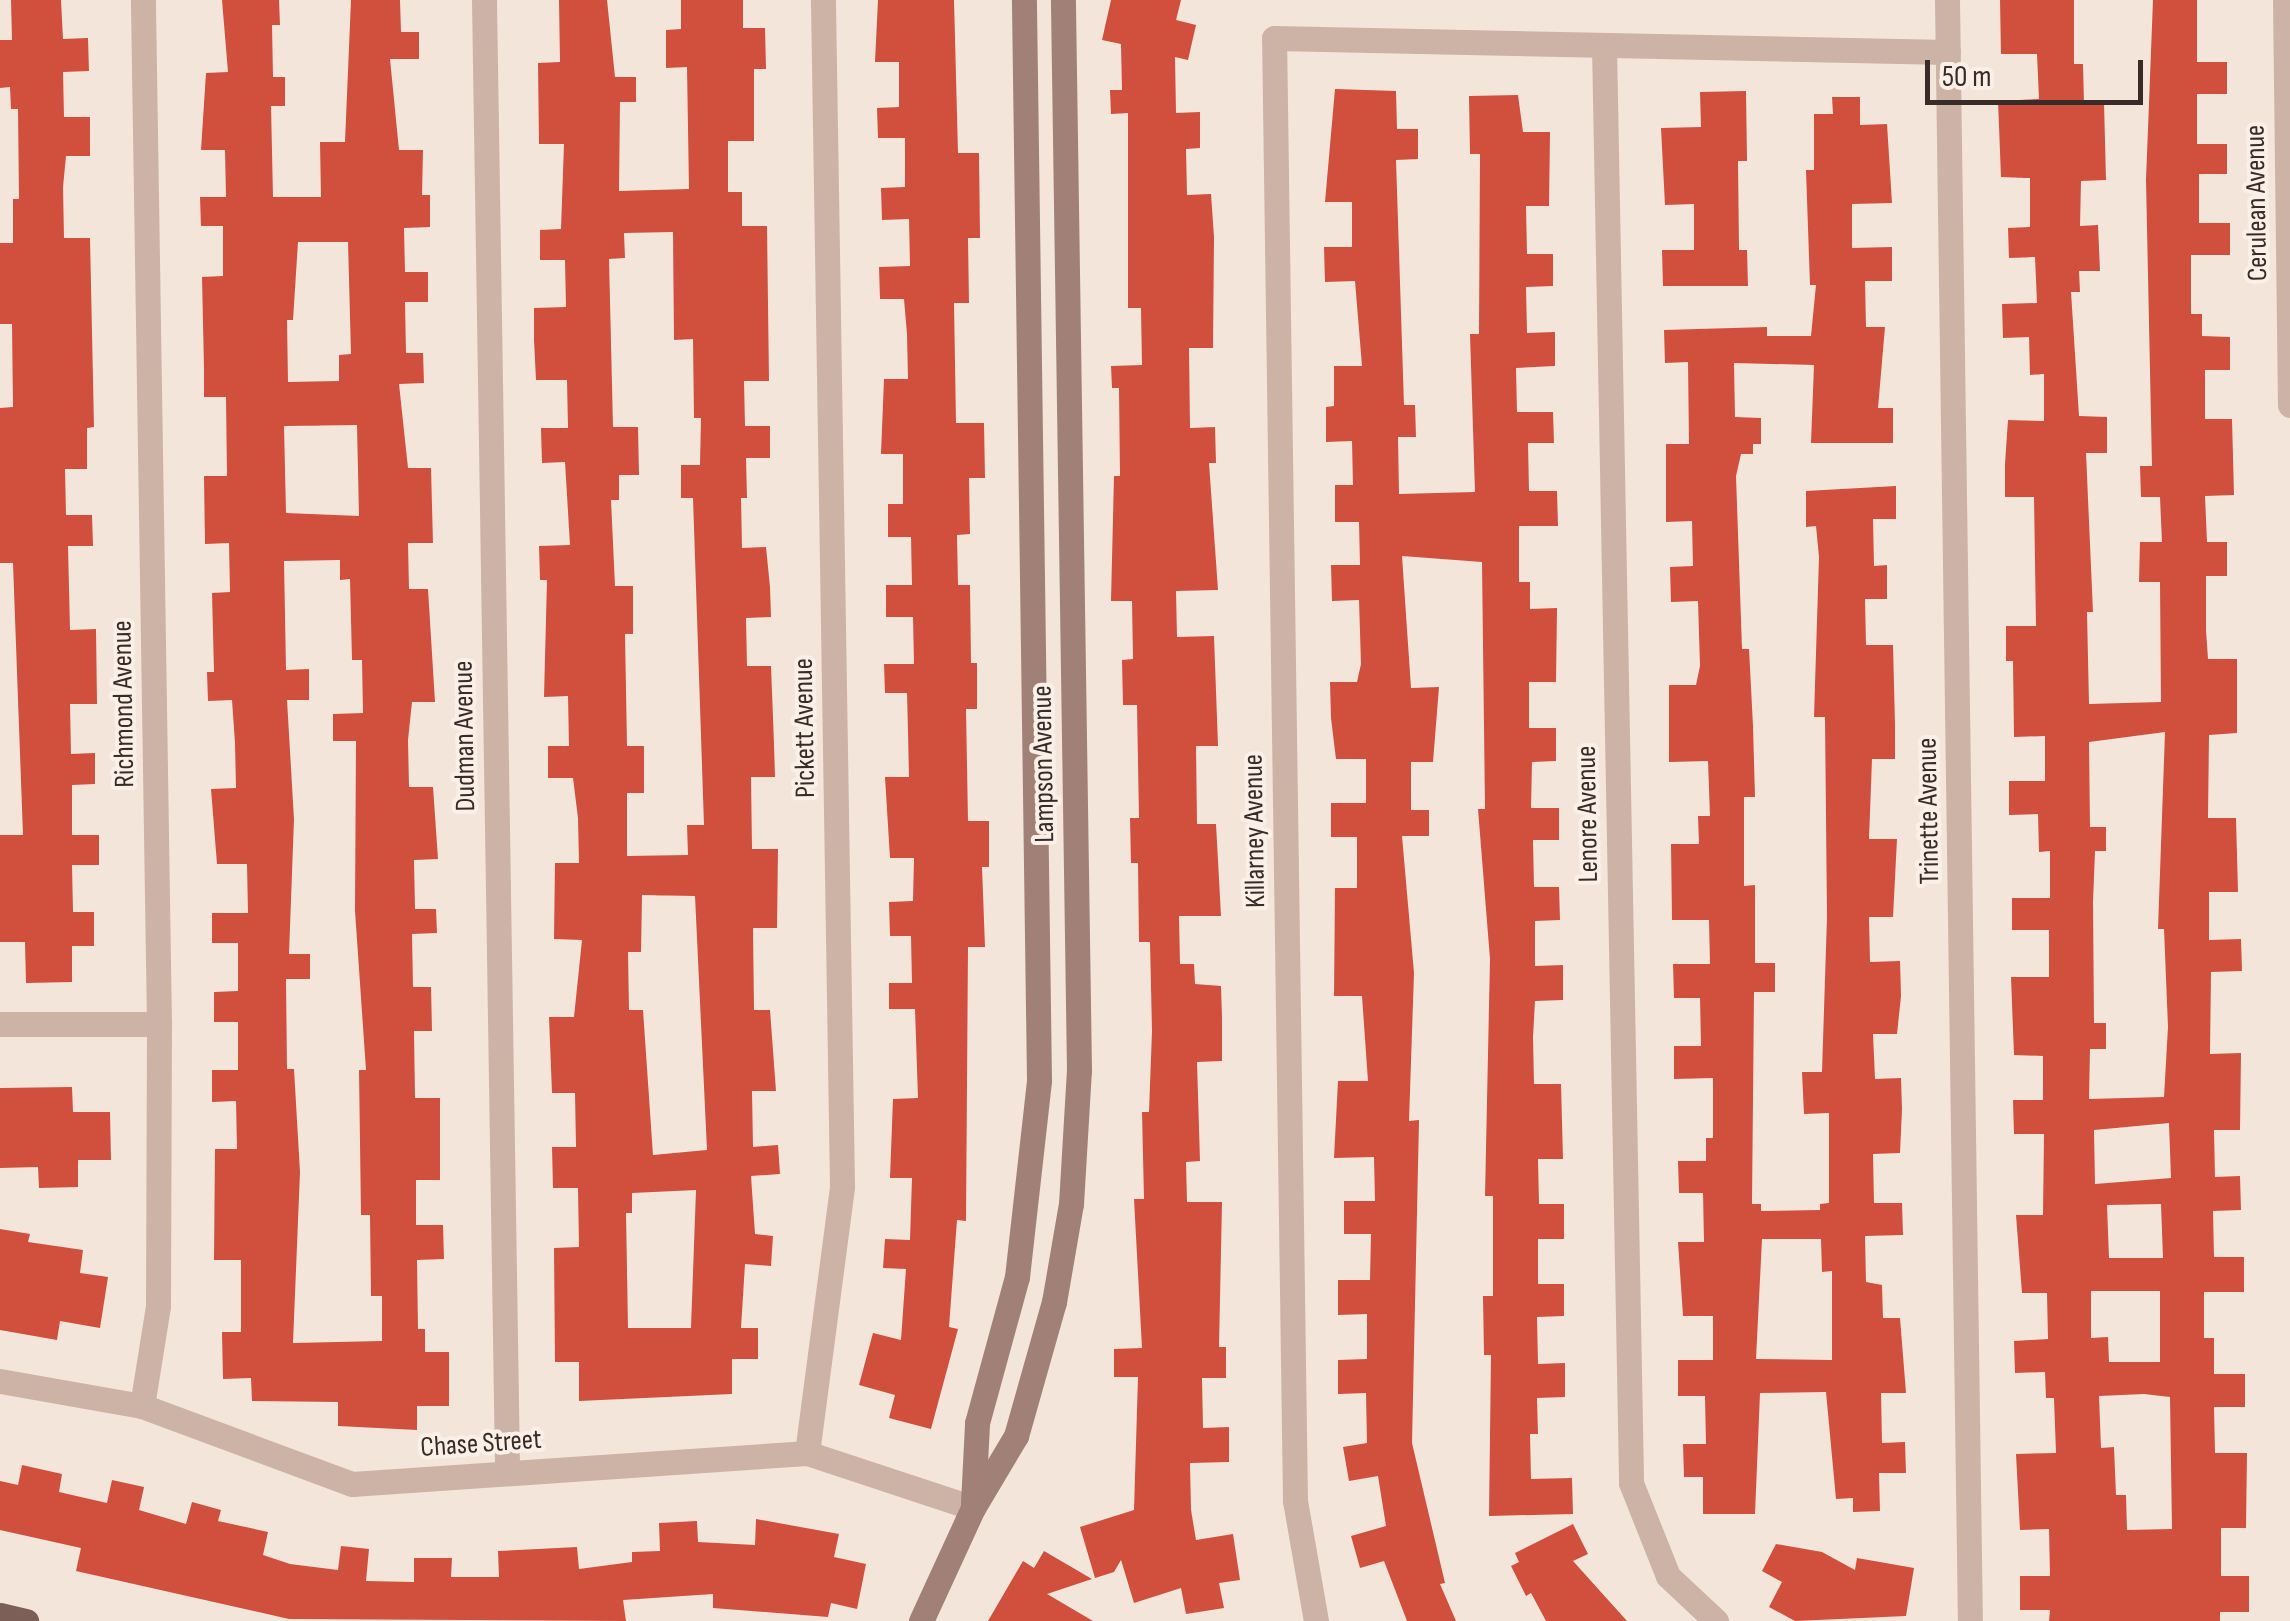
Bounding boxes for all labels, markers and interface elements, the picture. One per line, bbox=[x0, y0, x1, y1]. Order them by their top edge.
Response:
scale bar bbox=[1930, 40, 2148, 102]
text: 50 m bbox=[1942, 59, 1991, 95]
street label: Cerulean Avenue bbox=[2239, 124, 2275, 282]
street label: Richmond Avenue bbox=[106, 620, 142, 788]
street label: Pickett Avenue bbox=[787, 658, 823, 798]
street label: Dudman Avenue bbox=[447, 660, 483, 812]
street label: Lampson Avenue bbox=[1026, 685, 1062, 843]
street label: Trinette Avenue bbox=[1911, 737, 1947, 885]
street label: Lenore Avenue bbox=[1570, 745, 1606, 883]
street label: Killarney Avenue bbox=[1237, 754, 1273, 908]
street label: Chase Street bbox=[419, 1423, 543, 1465]

